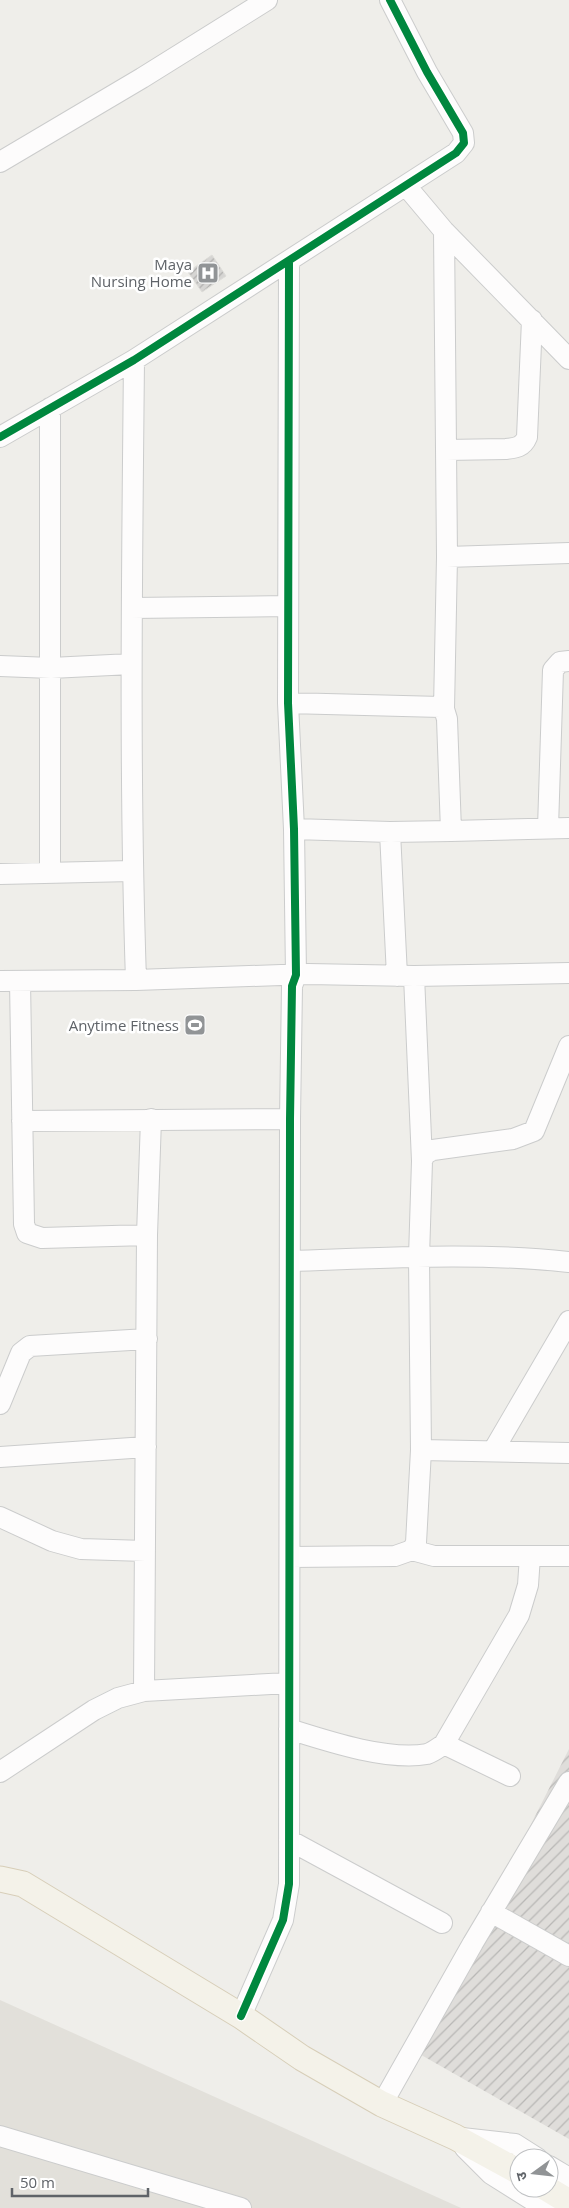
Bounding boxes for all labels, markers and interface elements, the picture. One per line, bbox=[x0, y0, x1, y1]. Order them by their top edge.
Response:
place label: Maya Nursing Home bbox=[91, 254, 192, 291]
hospital icon: Maya Nursing Home bbox=[196, 261, 220, 285]
sports icon: Anytime Fitness bbox=[183, 1013, 207, 1037]
place label: Anytime Fitness bbox=[69, 1015, 179, 1035]
north arrow bbox=[509, 2148, 559, 2198]
scale bar bbox=[12, 2166, 149, 2198]
text: उ bbox=[511, 2169, 531, 2183]
text: 50 m bbox=[20, 2172, 55, 2192]

